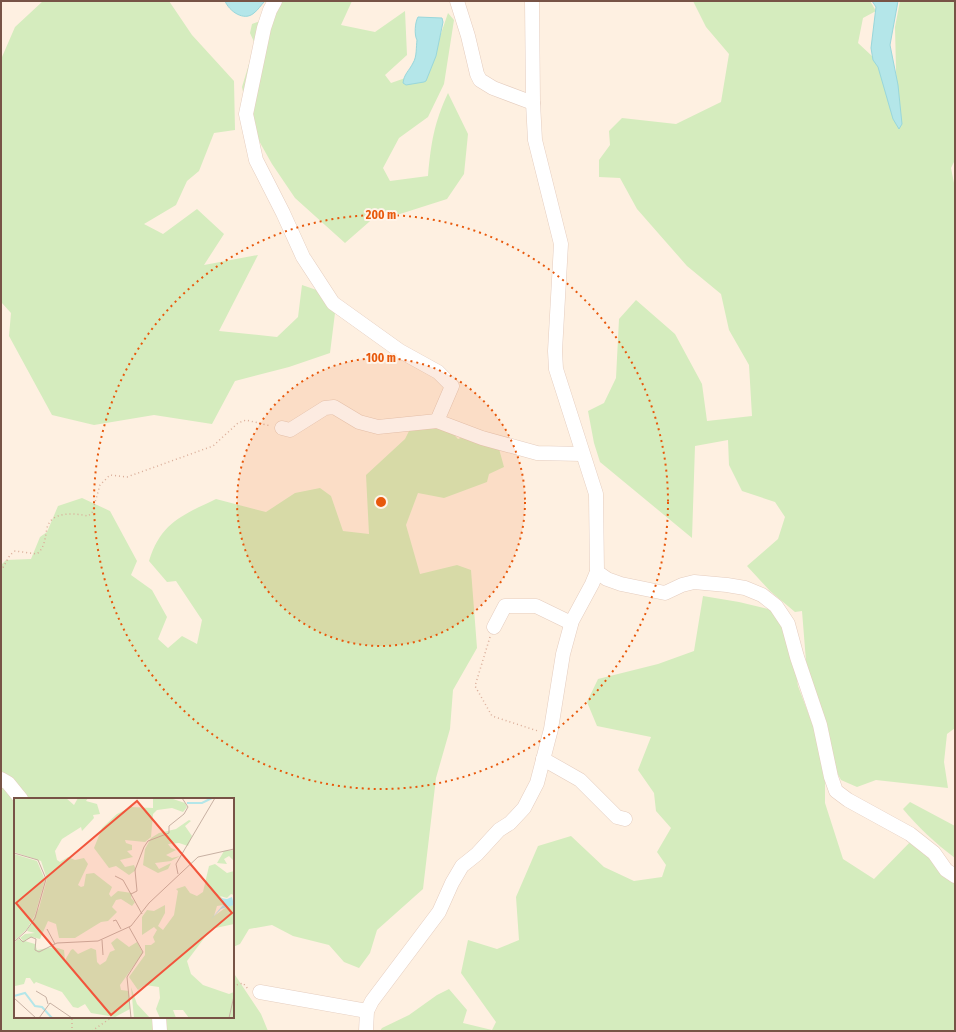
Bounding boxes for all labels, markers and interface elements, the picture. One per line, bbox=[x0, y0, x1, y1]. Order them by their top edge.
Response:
text: 200 m bbox=[365, 208, 396, 222]
text: 100 m bbox=[366, 351, 396, 365]
centre of rings bbox=[374, 495, 388, 509]
inset map bbox=[14, 798, 234, 1018]

